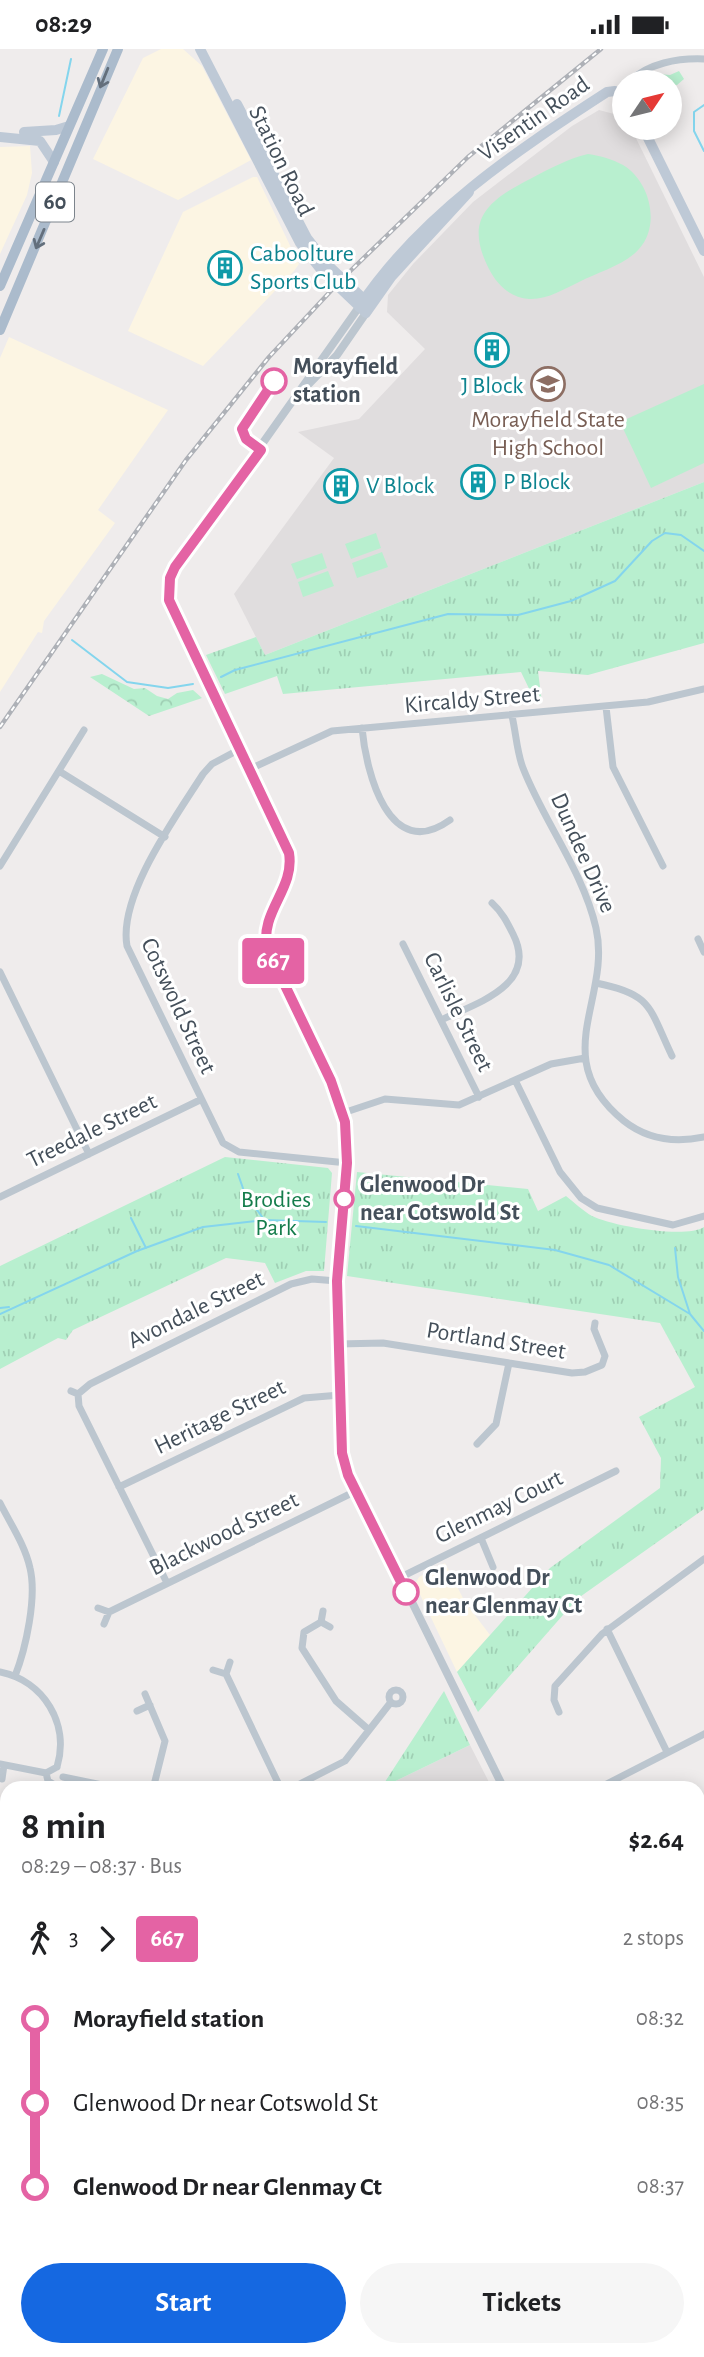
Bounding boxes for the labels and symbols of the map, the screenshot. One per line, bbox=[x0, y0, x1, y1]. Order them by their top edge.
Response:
one-way arrow bbox=[97, 66, 110, 88]
north arrow bbox=[612, 70, 682, 140]
street label: Visentin Road bbox=[474, 72, 594, 166]
street label: Station Road bbox=[244, 102, 318, 220]
road number: 60 bbox=[36, 183, 74, 221]
one-way arrow bbox=[33, 228, 46, 250]
place label: Caboolture Sports Club bbox=[250, 242, 356, 294]
building icon: Caboolture Sports Club bbox=[206, 249, 244, 287]
building icon: J Block bbox=[473, 331, 511, 369]
place label: Morayfield station bbox=[293, 355, 399, 407]
school or university icon: Morayfield State High School bbox=[529, 365, 567, 403]
marker: Morayfield station bbox=[261, 368, 287, 394]
place label: J Block bbox=[461, 374, 523, 398]
place label: Morayfield State High School bbox=[471, 408, 625, 460]
building icon: P Block bbox=[459, 463, 497, 501]
building icon: V Block bbox=[322, 467, 360, 505]
place label: P Block bbox=[503, 470, 570, 494]
place label: V Block bbox=[366, 474, 434, 498]
street label: Kircaldy Street bbox=[403, 682, 541, 718]
street label: Dundee Drive bbox=[546, 790, 620, 916]
street label: Cotswold Street bbox=[136, 934, 220, 1078]
line badge: 667 bbox=[233, 938, 313, 984]
street label: Carlisle Street bbox=[419, 949, 497, 1076]
street label: Treedale Street bbox=[23, 1089, 161, 1173]
place label: Glenwood Dr near Cotswold St bbox=[360, 1173, 520, 1225]
park label: Brodies Park bbox=[241, 1188, 311, 1240]
marker: Glenwood Dr near Cotswold St bbox=[334, 1189, 354, 1209]
street label: Avondale Street bbox=[124, 1267, 268, 1353]
street label: Portland Street bbox=[425, 1318, 568, 1364]
street label: Heritage Street bbox=[151, 1375, 290, 1459]
street label: Glenmay Court bbox=[431, 1466, 567, 1548]
street label: Blackwood Street bbox=[146, 1487, 303, 1580]
place label: Glenwood Dr near Glenmay Ct bbox=[425, 1566, 582, 1618]
marker: Glenwood Dr near Glenmay Ct bbox=[393, 1579, 419, 1605]

